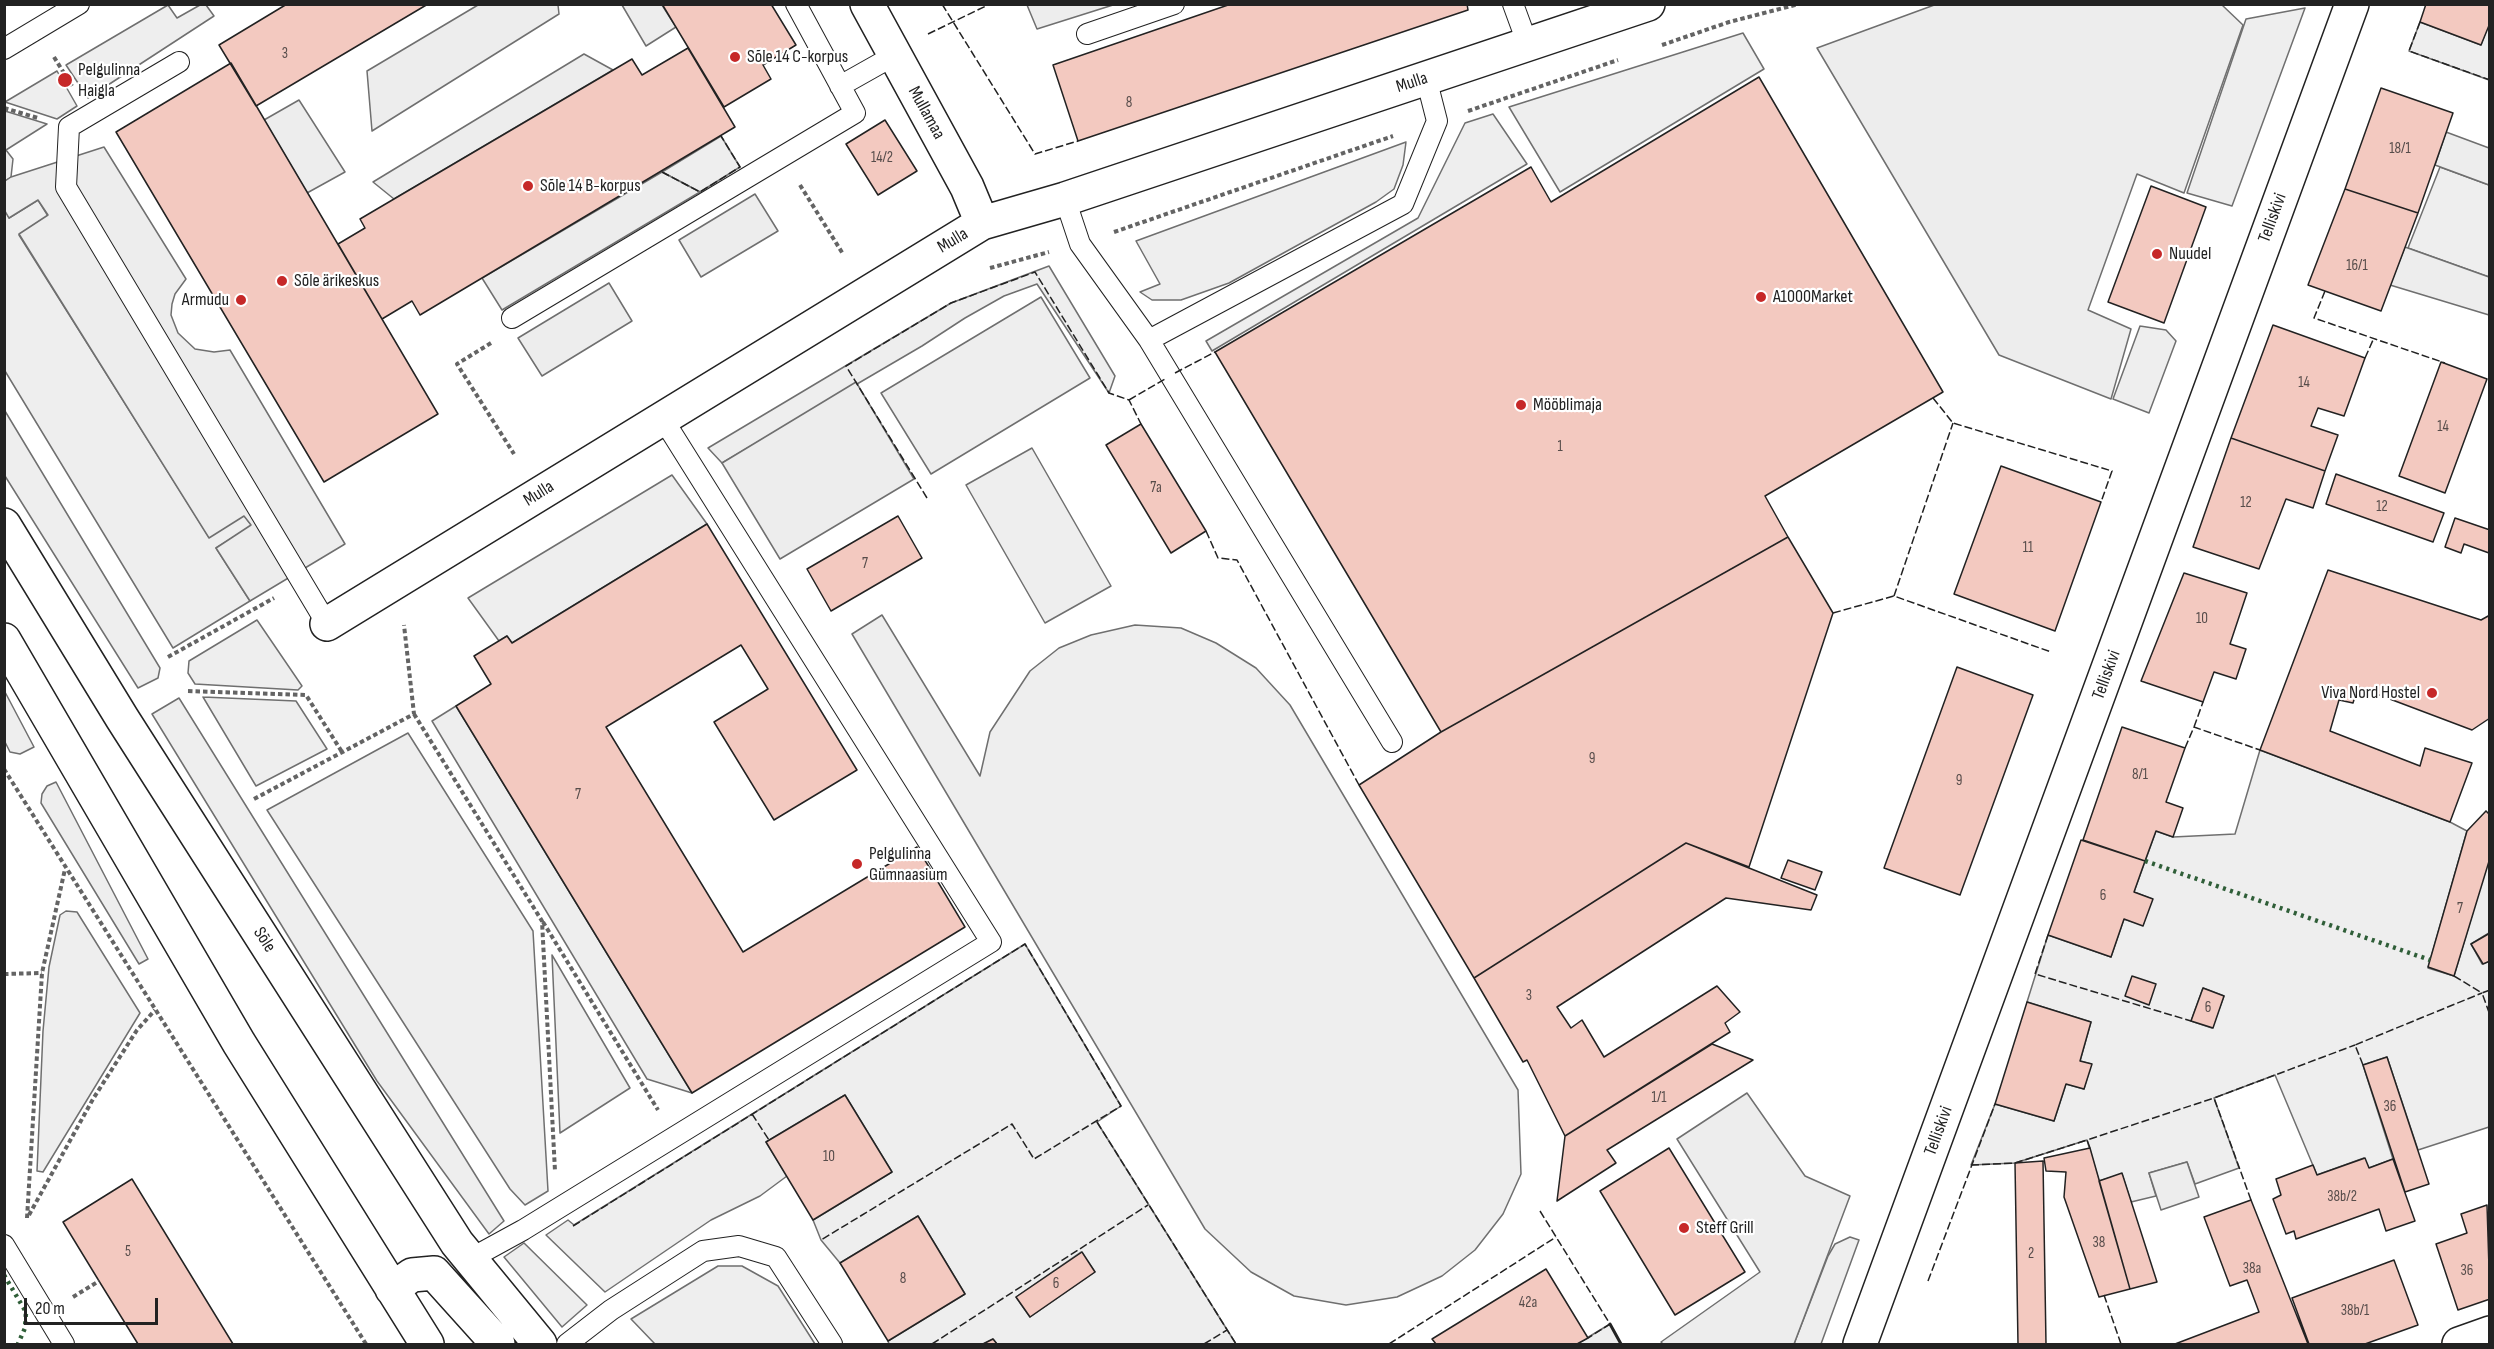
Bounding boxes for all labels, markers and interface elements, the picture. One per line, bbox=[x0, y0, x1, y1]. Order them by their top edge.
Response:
house number: 3 bbox=[282, 45, 288, 63]
place label: Sõle 14 C-korpus bbox=[747, 46, 848, 68]
marker: Sõle 14 C-korpus bbox=[728, 50, 742, 64]
place label: Pelgulinna Haigla bbox=[78, 59, 140, 101]
street label: Mulla bbox=[1394, 68, 1430, 98]
marker: Pelgulinna Haigla bbox=[56, 71, 74, 89]
street label: Mullamaa bbox=[903, 83, 949, 143]
house number: 8 bbox=[1126, 94, 1132, 112]
house number: 18/1 bbox=[2389, 140, 2411, 158]
house number: 14/2 bbox=[871, 149, 893, 167]
place label: Sõle 14 B-korpus bbox=[540, 175, 641, 197]
marker: Sõle 14 B-korpus bbox=[521, 179, 535, 193]
street label: Telliskivi bbox=[2254, 190, 2292, 246]
street label: Mulla bbox=[934, 224, 972, 258]
place label: Nuudel bbox=[2169, 243, 2211, 265]
marker: Nuudel bbox=[2150, 247, 2164, 261]
house number: 16/1 bbox=[2346, 257, 2368, 275]
place label: Sõle ärikeskus bbox=[294, 270, 379, 292]
marker: Sõle ärikeskus bbox=[275, 274, 289, 288]
place label: A1000Market bbox=[1773, 286, 1853, 308]
place label: Armudu bbox=[182, 289, 229, 311]
marker: A1000Market bbox=[1754, 290, 1768, 304]
marker: Armudu bbox=[234, 293, 248, 307]
house number: 14 bbox=[2298, 374, 2310, 392]
place label: Mööblimaja bbox=[1533, 394, 1602, 416]
marker: Mööblimaja bbox=[1514, 398, 1528, 412]
house number: 14 bbox=[2437, 418, 2449, 436]
house number: 1 bbox=[1557, 438, 1563, 456]
street label: Mulla bbox=[520, 476, 558, 512]
house number: 7a bbox=[1150, 479, 1162, 497]
house number: 12 bbox=[2240, 494, 2252, 512]
house number: 12 bbox=[2376, 498, 2388, 516]
house number: 11 bbox=[2023, 539, 2033, 557]
house number: 7 bbox=[862, 555, 868, 573]
house number: 10 bbox=[2196, 610, 2208, 628]
street label: Telliskivi bbox=[2088, 647, 2126, 703]
place label: Viva Nord Hostel bbox=[2321, 682, 2420, 704]
marker: Viva Nord Hostel bbox=[2425, 686, 2439, 700]
house number: 9 bbox=[1589, 750, 1595, 768]
house number: 8/1 bbox=[2132, 766, 2148, 784]
house number: 9 bbox=[1956, 772, 1962, 790]
house number: 7 bbox=[575, 786, 581, 804]
place label: Pelgulinna Gümnaasium bbox=[869, 843, 948, 886]
marker: Pelgulinna Gümnaasium bbox=[850, 857, 864, 871]
house number: 6 bbox=[2100, 887, 2106, 905]
house number: 7 bbox=[2457, 900, 2463, 918]
street label: Sõle bbox=[248, 923, 280, 957]
house number: 3 bbox=[1526, 987, 1532, 1005]
house number: 6 bbox=[2205, 999, 2211, 1017]
house number: 1/1 bbox=[1651, 1089, 1667, 1107]
house number: 36 bbox=[2384, 1098, 2396, 1116]
street label: Telliskivi bbox=[1920, 1103, 1958, 1159]
house number: 10 bbox=[823, 1148, 835, 1166]
house number: 38b/2 bbox=[2327, 1188, 2357, 1206]
place label: Steff Grill bbox=[1696, 1217, 1754, 1239]
marker: Steff Grill bbox=[1677, 1221, 1691, 1235]
house number: 38 bbox=[2093, 1234, 2105, 1252]
house number: 5 bbox=[125, 1243, 131, 1261]
house number: 2 bbox=[2028, 1245, 2034, 1263]
house number: 38a bbox=[2243, 1260, 2261, 1278]
house number: 36 bbox=[2461, 1262, 2473, 1280]
house number: 8 bbox=[900, 1270, 906, 1288]
house number: 6 bbox=[1053, 1275, 1059, 1293]
scale bar bbox=[27, 1286, 160, 1324]
house number: 42a bbox=[1519, 1294, 1537, 1312]
text: 20 m bbox=[35, 1298, 65, 1319]
house number: 38b/1 bbox=[2341, 1302, 2369, 1320]

